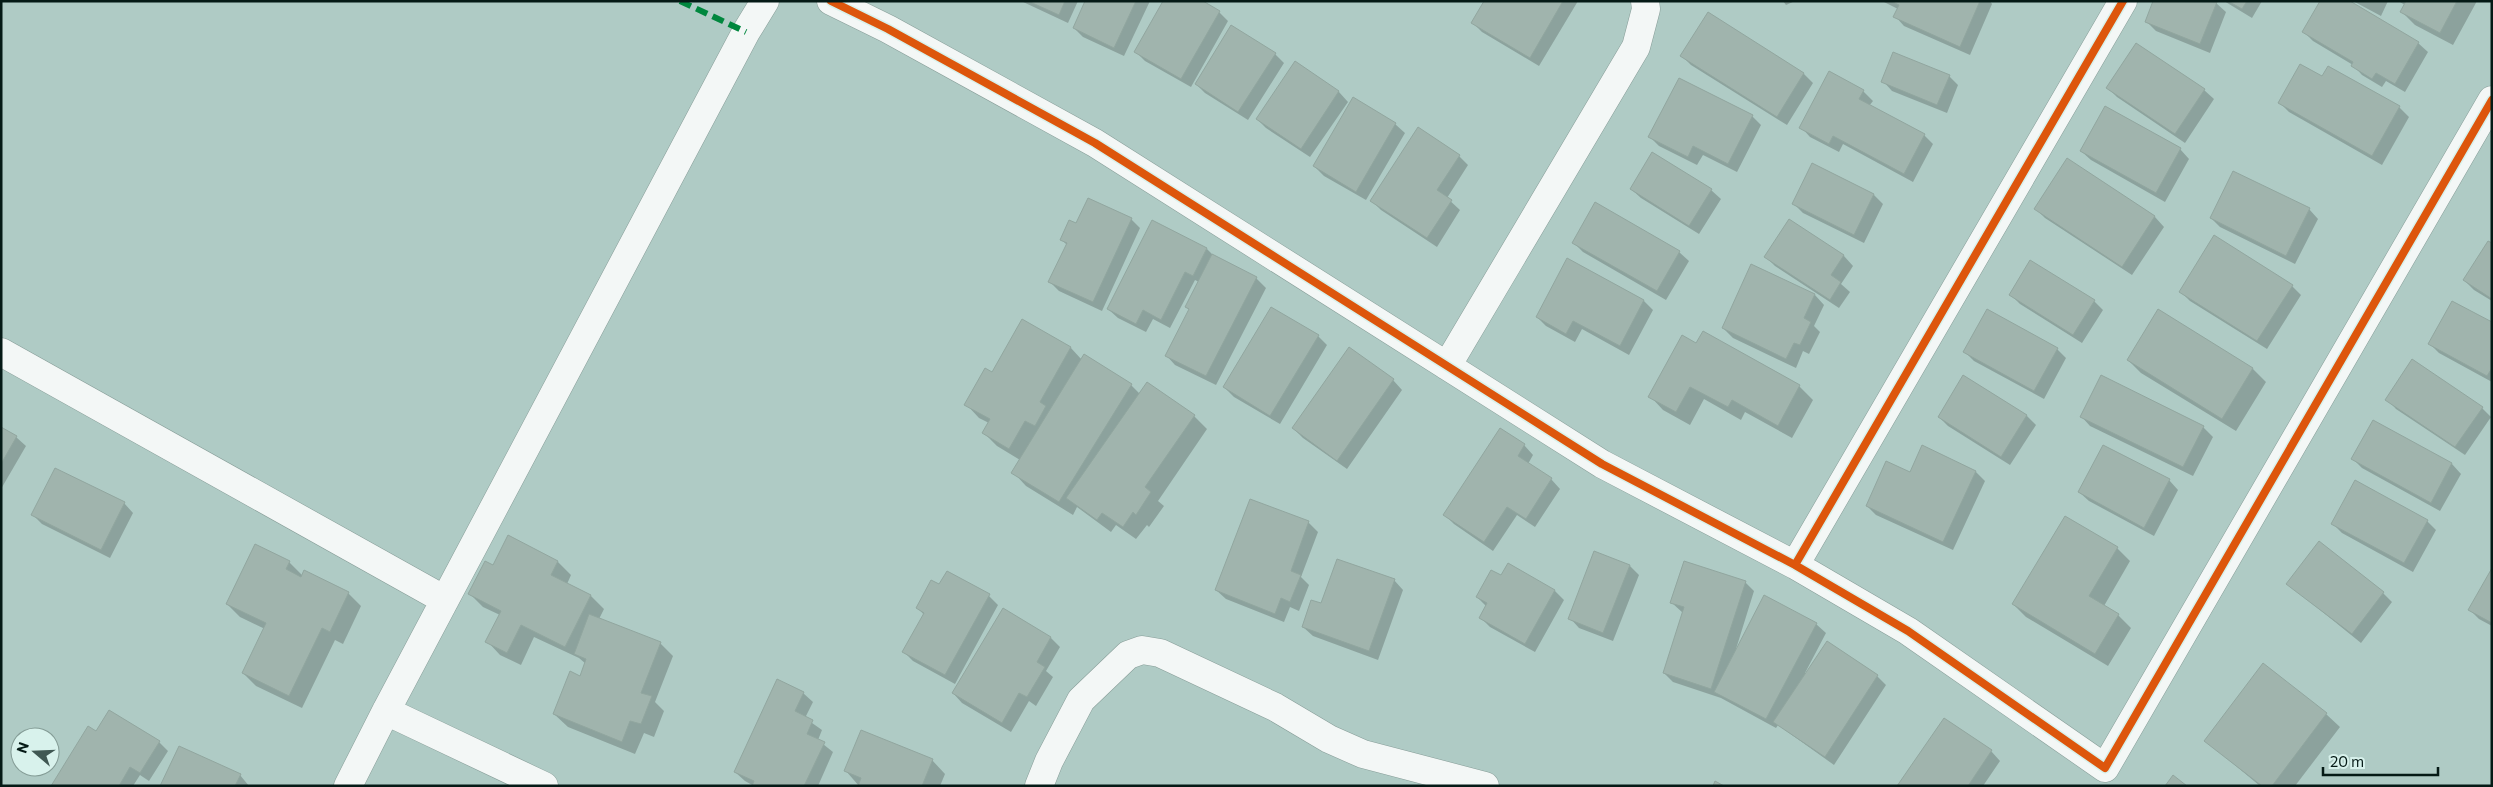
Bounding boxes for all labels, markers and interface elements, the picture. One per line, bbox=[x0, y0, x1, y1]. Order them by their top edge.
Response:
north arrow bbox=[10, 727, 60, 777]
text: N bbox=[12, 740, 32, 755]
scale bar bbox=[2323, 744, 2438, 776]
text: 20 m bbox=[2330, 752, 2364, 770]

